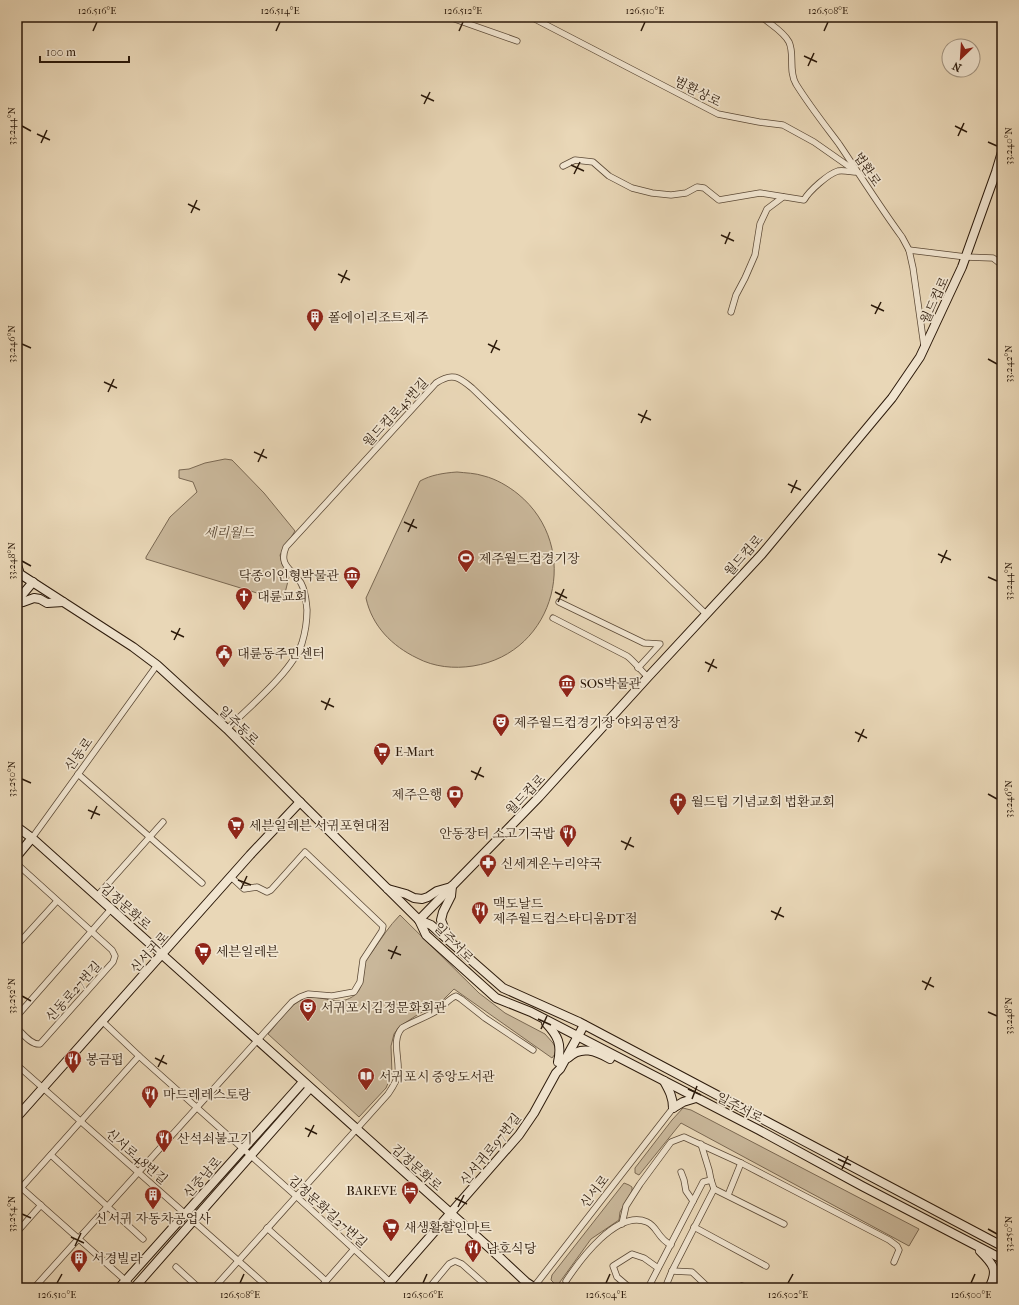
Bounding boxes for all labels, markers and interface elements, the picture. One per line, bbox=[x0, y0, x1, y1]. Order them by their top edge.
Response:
text: 126.516°E bbox=[78, 5, 116, 17]
text: 126.514°E bbox=[260, 5, 300, 17]
text: 126.512°E bbox=[444, 5, 482, 17]
text: 126.510°E bbox=[626, 5, 664, 17]
text: 126.508°E bbox=[808, 5, 848, 17]
scale bar bbox=[40, 38, 129, 64]
north arrow bbox=[941, 38, 981, 78]
text: 100 m bbox=[46, 45, 76, 59]
text: N bbox=[950, 59, 964, 74]
street label: 범환상로 bbox=[672, 73, 724, 110]
text: 33.244°N bbox=[6, 106, 18, 145]
text: 33.240°N bbox=[1003, 127, 1015, 165]
street label: 법환로 bbox=[851, 149, 885, 189]
street label: 월드컵로 bbox=[917, 274, 952, 326]
building icon: 폴에이리조트제주 bbox=[305, 307, 325, 332]
place label: 폴에이리조트제주 bbox=[328, 310, 429, 325]
text: 33.246°N bbox=[6, 325, 18, 363]
text: 33.242°N bbox=[1003, 345, 1015, 383]
street label: 월드컵로45번길 bbox=[360, 375, 431, 450]
park label: 세리월드 bbox=[204, 525, 255, 540]
street label: 월드컵로 bbox=[721, 531, 766, 579]
text: 33.248°N bbox=[6, 542, 18, 580]
sports icon: 제주월드컵경기장 bbox=[456, 548, 476, 573]
place label: 제주월드컵경기장 bbox=[479, 551, 580, 566]
text: 33.244°N bbox=[1003, 561, 1015, 600]
museum icon: 닥종이인형박물관 bbox=[342, 565, 362, 590]
place label: 닥종이인형박물관 bbox=[239, 568, 339, 583]
church icon: 대륜교회 bbox=[234, 586, 254, 611]
place label: 대륜교회 bbox=[257, 589, 307, 604]
public building icon: 대륜동주민센터 bbox=[214, 643, 234, 668]
place label: 대륜동주민센터 bbox=[237, 646, 325, 661]
museum icon: SOS박물관 bbox=[557, 673, 577, 698]
place label: SOS박물관 bbox=[580, 676, 642, 691]
street label: 일주동로 bbox=[215, 703, 262, 749]
theatre icon: 제주월드컵경기장 야외공연장 bbox=[491, 712, 511, 737]
place label: 제주월드컵경기장 야외공연장 bbox=[514, 715, 680, 730]
street label: 신동로 bbox=[61, 734, 96, 774]
supermarket icon: E-Mart bbox=[372, 741, 392, 766]
place label: E-Mart bbox=[395, 744, 435, 759]
text: 33.250°N bbox=[6, 760, 18, 797]
street label: 월드컵로 bbox=[503, 771, 549, 818]
text: 33.246°N bbox=[1003, 780, 1015, 818]
bank icon: 제주은행 bbox=[445, 784, 465, 809]
place label: 제주은행 bbox=[392, 787, 442, 802]
church icon: 월드텁 기념교회 법환교회 bbox=[668, 791, 688, 816]
place label: 월드텁 기념교회 법환교회 bbox=[691, 794, 835, 809]
supermarket icon: 세븐일레븐 서귀포현대점 bbox=[226, 815, 246, 840]
place label: 세븐일레븐 서귀포현대점 bbox=[249, 818, 390, 833]
restaurant icon: 안동장터 소고기국밥 bbox=[558, 823, 578, 848]
place label: 안동장터 소고기국밥 bbox=[439, 826, 555, 841]
pharmacy icon: 신세계온누리약국 bbox=[478, 853, 498, 878]
place label: 신세계온누리약국 bbox=[501, 856, 602, 871]
street label: 김정문화로 bbox=[97, 880, 154, 933]
place label: 맥도날드 제주월드컵스타디움DT점 bbox=[493, 896, 637, 926]
restaurant icon: 맥도날드 제주월드컵스타디움DT점 bbox=[470, 900, 490, 925]
street label: 일주서로 bbox=[431, 919, 477, 966]
street label: 신서귀로 bbox=[127, 928, 172, 976]
supermarket icon: 세븐일레븐 bbox=[193, 941, 213, 966]
place label: 세븐일레븐 bbox=[216, 944, 279, 959]
street label: 신동로27번길 bbox=[42, 958, 104, 1024]
text: 33.252°N bbox=[6, 978, 18, 1014]
theatre icon: 서귀포시김정문화회관 bbox=[298, 997, 318, 1022]
text: 33.248°N bbox=[1003, 997, 1015, 1035]
place label: 서귀포시김정문화회관 bbox=[321, 1000, 447, 1015]
restaurant icon: 봉금펍 bbox=[63, 1049, 83, 1074]
place label: 봉금펍 bbox=[86, 1052, 124, 1067]
library icon: 서귀포시 중앙도서관 bbox=[356, 1066, 376, 1091]
place label: 서귀포시 중앙도서관 bbox=[379, 1069, 495, 1084]
restaurant icon: 마드레레스토랑 bbox=[140, 1084, 160, 1109]
place label: 마드레레스토랑 bbox=[163, 1087, 251, 1102]
street label: 일주서로 bbox=[714, 1089, 766, 1126]
street label: 신서귀로97번길 bbox=[457, 1110, 524, 1188]
street label: 신서로48번길 bbox=[103, 1125, 171, 1187]
restaurant icon: 산석쇠불고기 bbox=[154, 1128, 174, 1153]
place label: 산석쇠불고기 bbox=[177, 1131, 252, 1146]
street label: 김정문화로 bbox=[388, 1141, 445, 1194]
street label: 신중남로 bbox=[180, 1153, 225, 1201]
street label: 김정문화길27번길 bbox=[285, 1172, 370, 1251]
street label: 신서로 bbox=[577, 1172, 612, 1211]
hotel icon: BAREVE bbox=[400, 1180, 420, 1205]
place label: BAREVE bbox=[346, 1183, 397, 1198]
building icon: 신서귀 자동차공업사 bbox=[143, 1185, 163, 1210]
text: 33.254°N bbox=[6, 1195, 18, 1232]
place label: 신서귀 자동차공업사 bbox=[95, 1211, 211, 1226]
text: 33.250°N bbox=[1003, 1215, 1015, 1252]
supermarket icon: 새생활할인마트 bbox=[381, 1217, 401, 1242]
place label: 새생활할인마트 bbox=[404, 1220, 492, 1235]
restaurant icon: 남호식당 bbox=[463, 1238, 483, 1263]
place label: 남호식당 bbox=[486, 1241, 537, 1256]
building icon: 서경빌라 bbox=[69, 1248, 89, 1273]
place label: 서경빌라 bbox=[92, 1251, 143, 1266]
text: 126.510°E bbox=[38, 1289, 76, 1301]
text: 126.508°E bbox=[220, 1289, 260, 1301]
text: 126.506°E bbox=[403, 1289, 443, 1301]
text: 126.504°E bbox=[585, 1289, 627, 1301]
text: 126.502°E bbox=[768, 1289, 808, 1301]
text: 126.500°E bbox=[951, 1289, 991, 1301]

